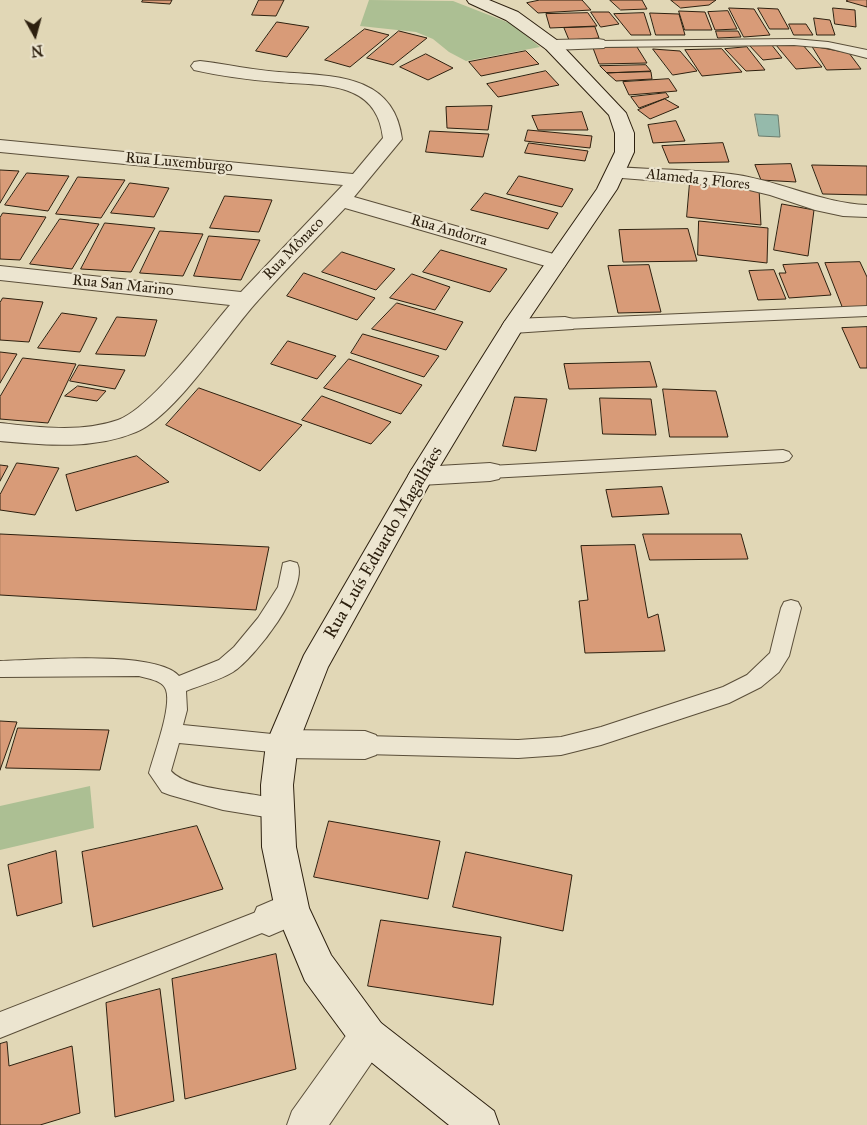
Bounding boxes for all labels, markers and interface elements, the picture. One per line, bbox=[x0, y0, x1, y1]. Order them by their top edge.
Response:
north arrow bbox=[10, 10, 60, 60]
text: N bbox=[30, 41, 44, 60]
street label: Rua Luxemburgo bbox=[124, 149, 234, 177]
street label: Alameda 3 Flores bbox=[645, 166, 751, 194]
street label: Rua Andorra bbox=[409, 211, 489, 251]
street label: Rua Mônaco bbox=[260, 214, 328, 284]
street label: Rua San Marino bbox=[72, 272, 174, 300]
street label: Rua Luís Eduardo Magalhães bbox=[320, 443, 448, 643]

